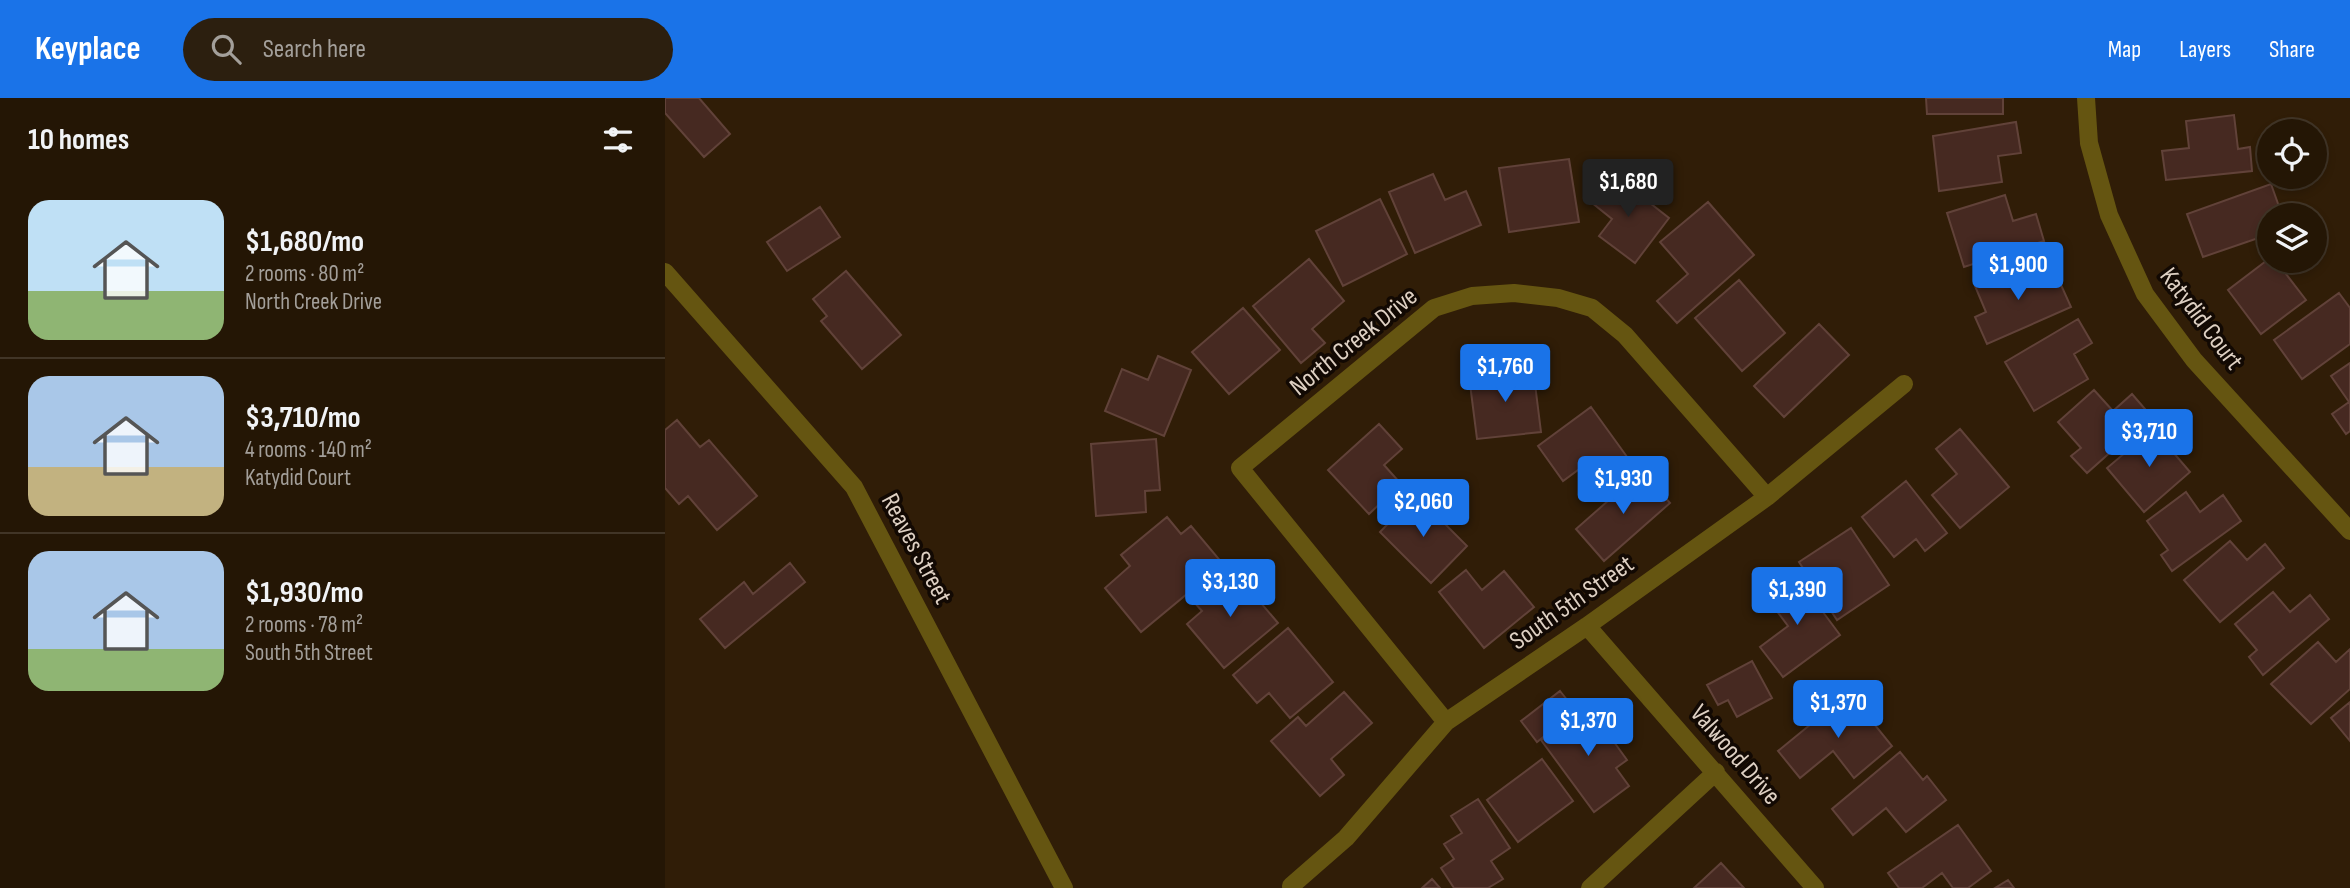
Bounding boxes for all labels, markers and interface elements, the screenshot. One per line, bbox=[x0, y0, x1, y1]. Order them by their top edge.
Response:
search box bbox=[183, 18, 673, 81]
text: Keyplace bbox=[35, 29, 141, 69]
icon: search bbox=[207, 30, 245, 68]
text: Search here bbox=[263, 34, 366, 65]
text: Map bbox=[2108, 35, 2141, 64]
text: Layers bbox=[2179, 35, 2231, 64]
text: Share bbox=[2269, 35, 2315, 64]
map controls bbox=[2257, 119, 2327, 273]
button: locate bbox=[2257, 119, 2327, 189]
icon: filters bbox=[599, 121, 637, 159]
text: 10 homes bbox=[28, 122, 129, 158]
pin: $1,680 bbox=[1571, 159, 1685, 219]
text: $1,680 bbox=[1598, 168, 1658, 196]
button: layers bbox=[2257, 203, 2327, 273]
text: $1,680/mo bbox=[245, 224, 364, 260]
icon: home bbox=[84, 228, 168, 312]
pin: $1,900 bbox=[1961, 242, 2075, 302]
text: $1,900 bbox=[1988, 251, 2048, 279]
text: 2 rooms · 80 m² bbox=[245, 260, 364, 288]
street label: Katydid Court bbox=[2153, 262, 2249, 376]
street label: North Creek Drive bbox=[1284, 281, 1424, 403]
text: North Creek Drive bbox=[245, 288, 382, 316]
pin: $1,760 bbox=[1448, 344, 1562, 404]
text: $1,760 bbox=[1476, 353, 1534, 381]
text: $3,710/mo bbox=[245, 400, 361, 436]
icon: home bbox=[84, 404, 168, 488]
pin: $3,710 bbox=[2092, 410, 2206, 469]
text: $3,710 bbox=[2121, 418, 2177, 446]
text: 4 rooms · 140 m² bbox=[245, 436, 372, 464]
pin: $1,930 bbox=[1566, 456, 1680, 516]
text: Katydid Court bbox=[245, 464, 351, 492]
text: $1,930 bbox=[1594, 465, 1652, 493]
pin: $2,060 bbox=[1366, 480, 1480, 539]
street label: Reaves Street bbox=[874, 488, 958, 610]
text: $2,060 bbox=[1393, 488, 1453, 516]
street label: South 5th Street bbox=[1504, 549, 1640, 657]
pin: $3,130 bbox=[1173, 560, 1287, 619]
text: $3,130 bbox=[1201, 568, 1259, 596]
pin: $1,390 bbox=[1740, 568, 1854, 627]
text: $1,930/mo bbox=[245, 575, 364, 611]
text: $1,390 bbox=[1768, 576, 1826, 604]
icon: home bbox=[84, 579, 168, 663]
text: 2 rooms · 78 m² bbox=[245, 611, 363, 639]
text: South 5th Street bbox=[245, 639, 373, 667]
pin: $1,370 bbox=[1781, 680, 1895, 740]
text: $1,370 bbox=[1809, 689, 1867, 717]
pin: $1,370 bbox=[1531, 698, 1645, 758]
street label: Valwood Drive bbox=[1683, 699, 1787, 811]
text: $1,370 bbox=[1559, 707, 1617, 735]

